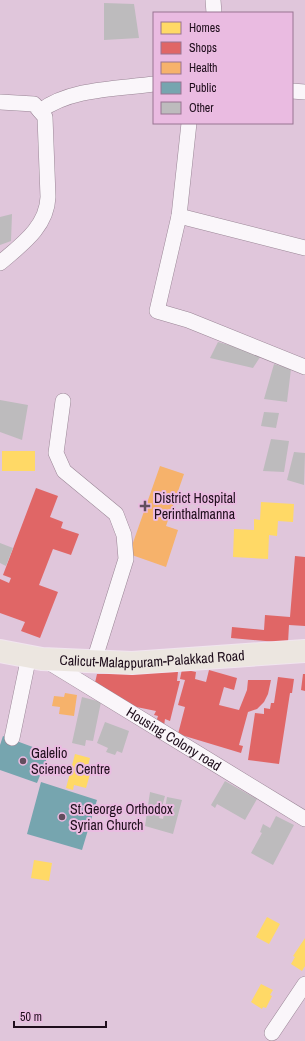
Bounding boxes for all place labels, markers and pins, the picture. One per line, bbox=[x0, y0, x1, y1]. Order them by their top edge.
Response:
place label: District Hospital Perinthalmanna bbox=[154, 489, 236, 523]
marker: District Hospital Perinthalmanna bbox=[139, 500, 151, 512]
place label: Galelio Science Centre bbox=[31, 744, 110, 778]
marker: Galelio Science Centre bbox=[18, 756, 28, 766]
place label: St.George Orthodox Syrian Church bbox=[70, 800, 173, 834]
marker: St.George Orthodox Syrian Church bbox=[57, 812, 67, 822]

